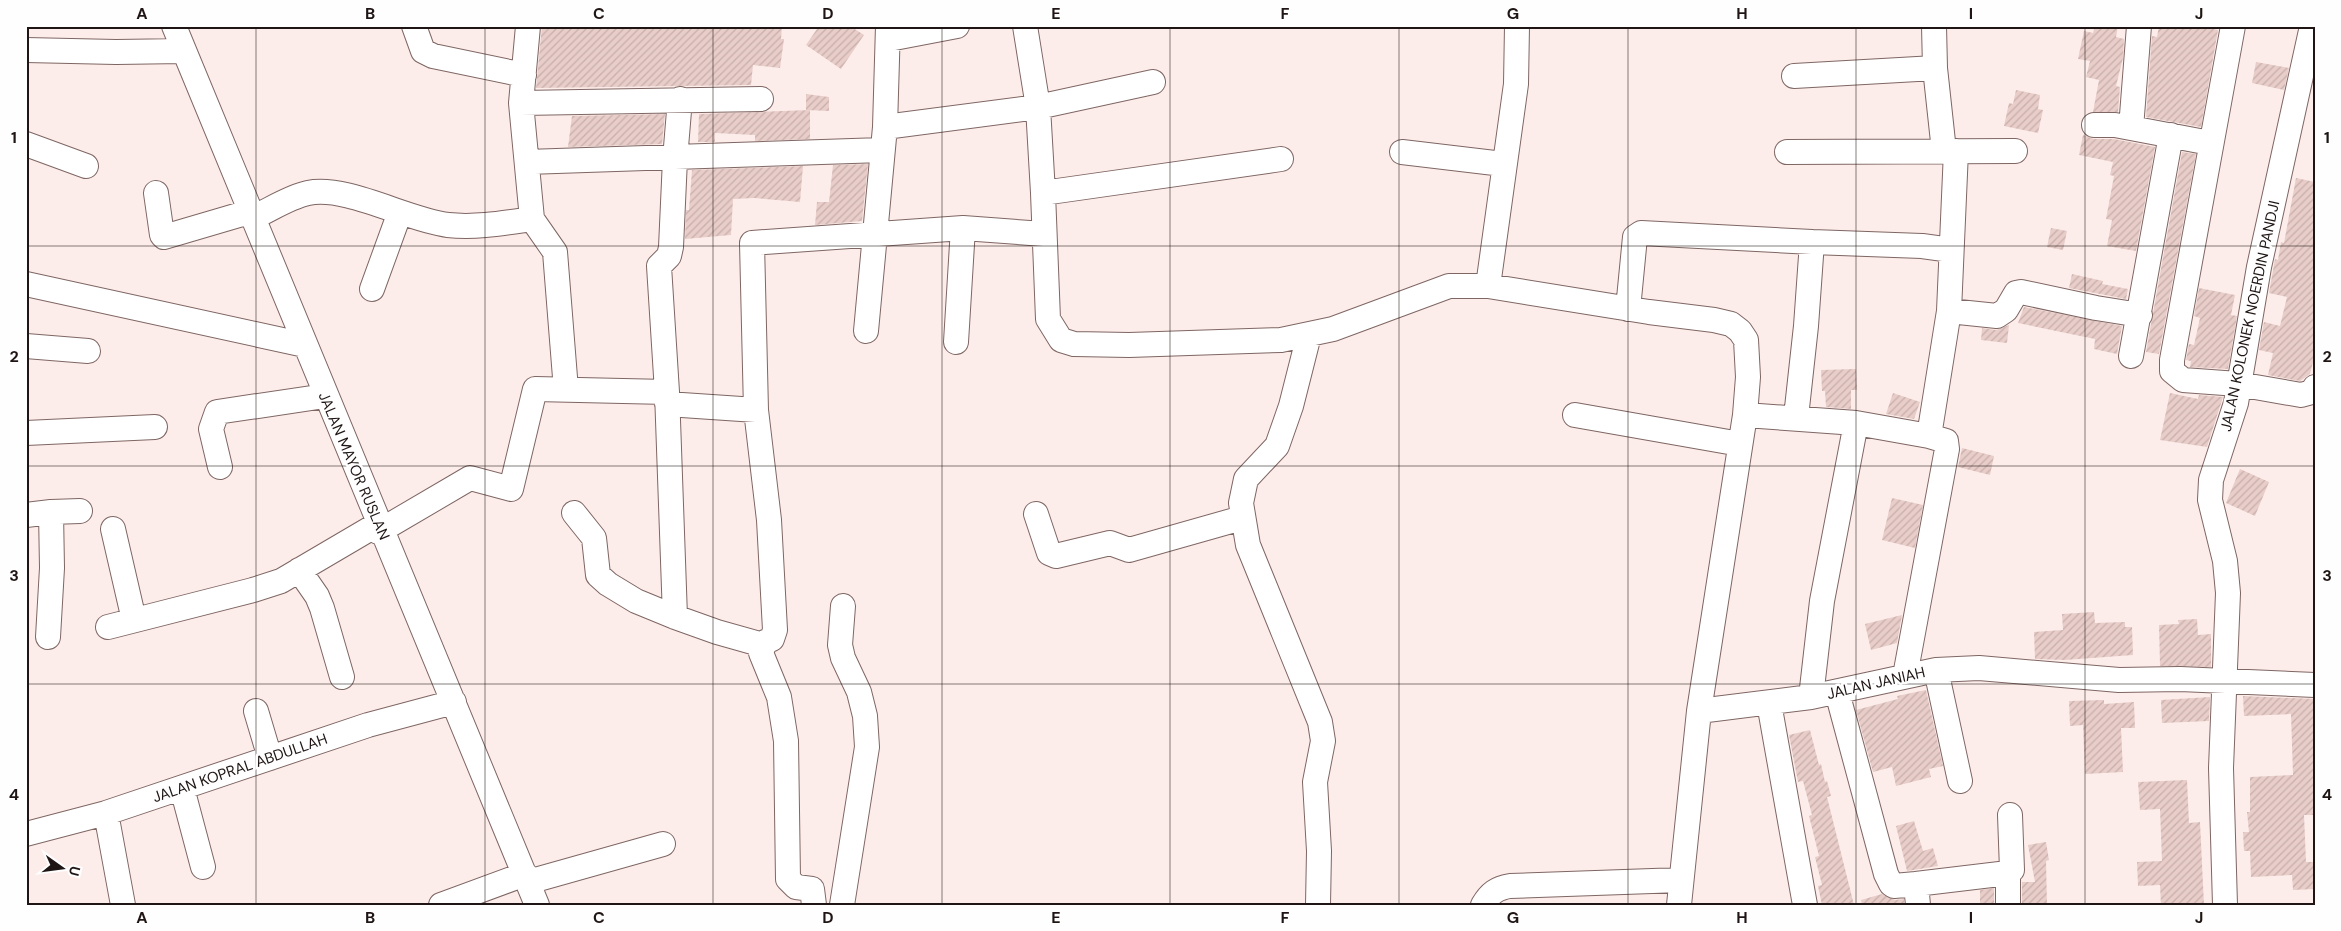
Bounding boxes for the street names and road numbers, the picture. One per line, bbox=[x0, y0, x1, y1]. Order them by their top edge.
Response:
street label: JALAN KOLONEK NOERDIN PANDJI bbox=[2216, 199, 2284, 433]
street label: JALAN MAYOR RUSLAN bbox=[314, 389, 394, 543]
street label: JALAN JANIAH bbox=[1825, 662, 1927, 704]
street label: JALAN KOPRAL ABDULLAH bbox=[150, 729, 330, 807]

